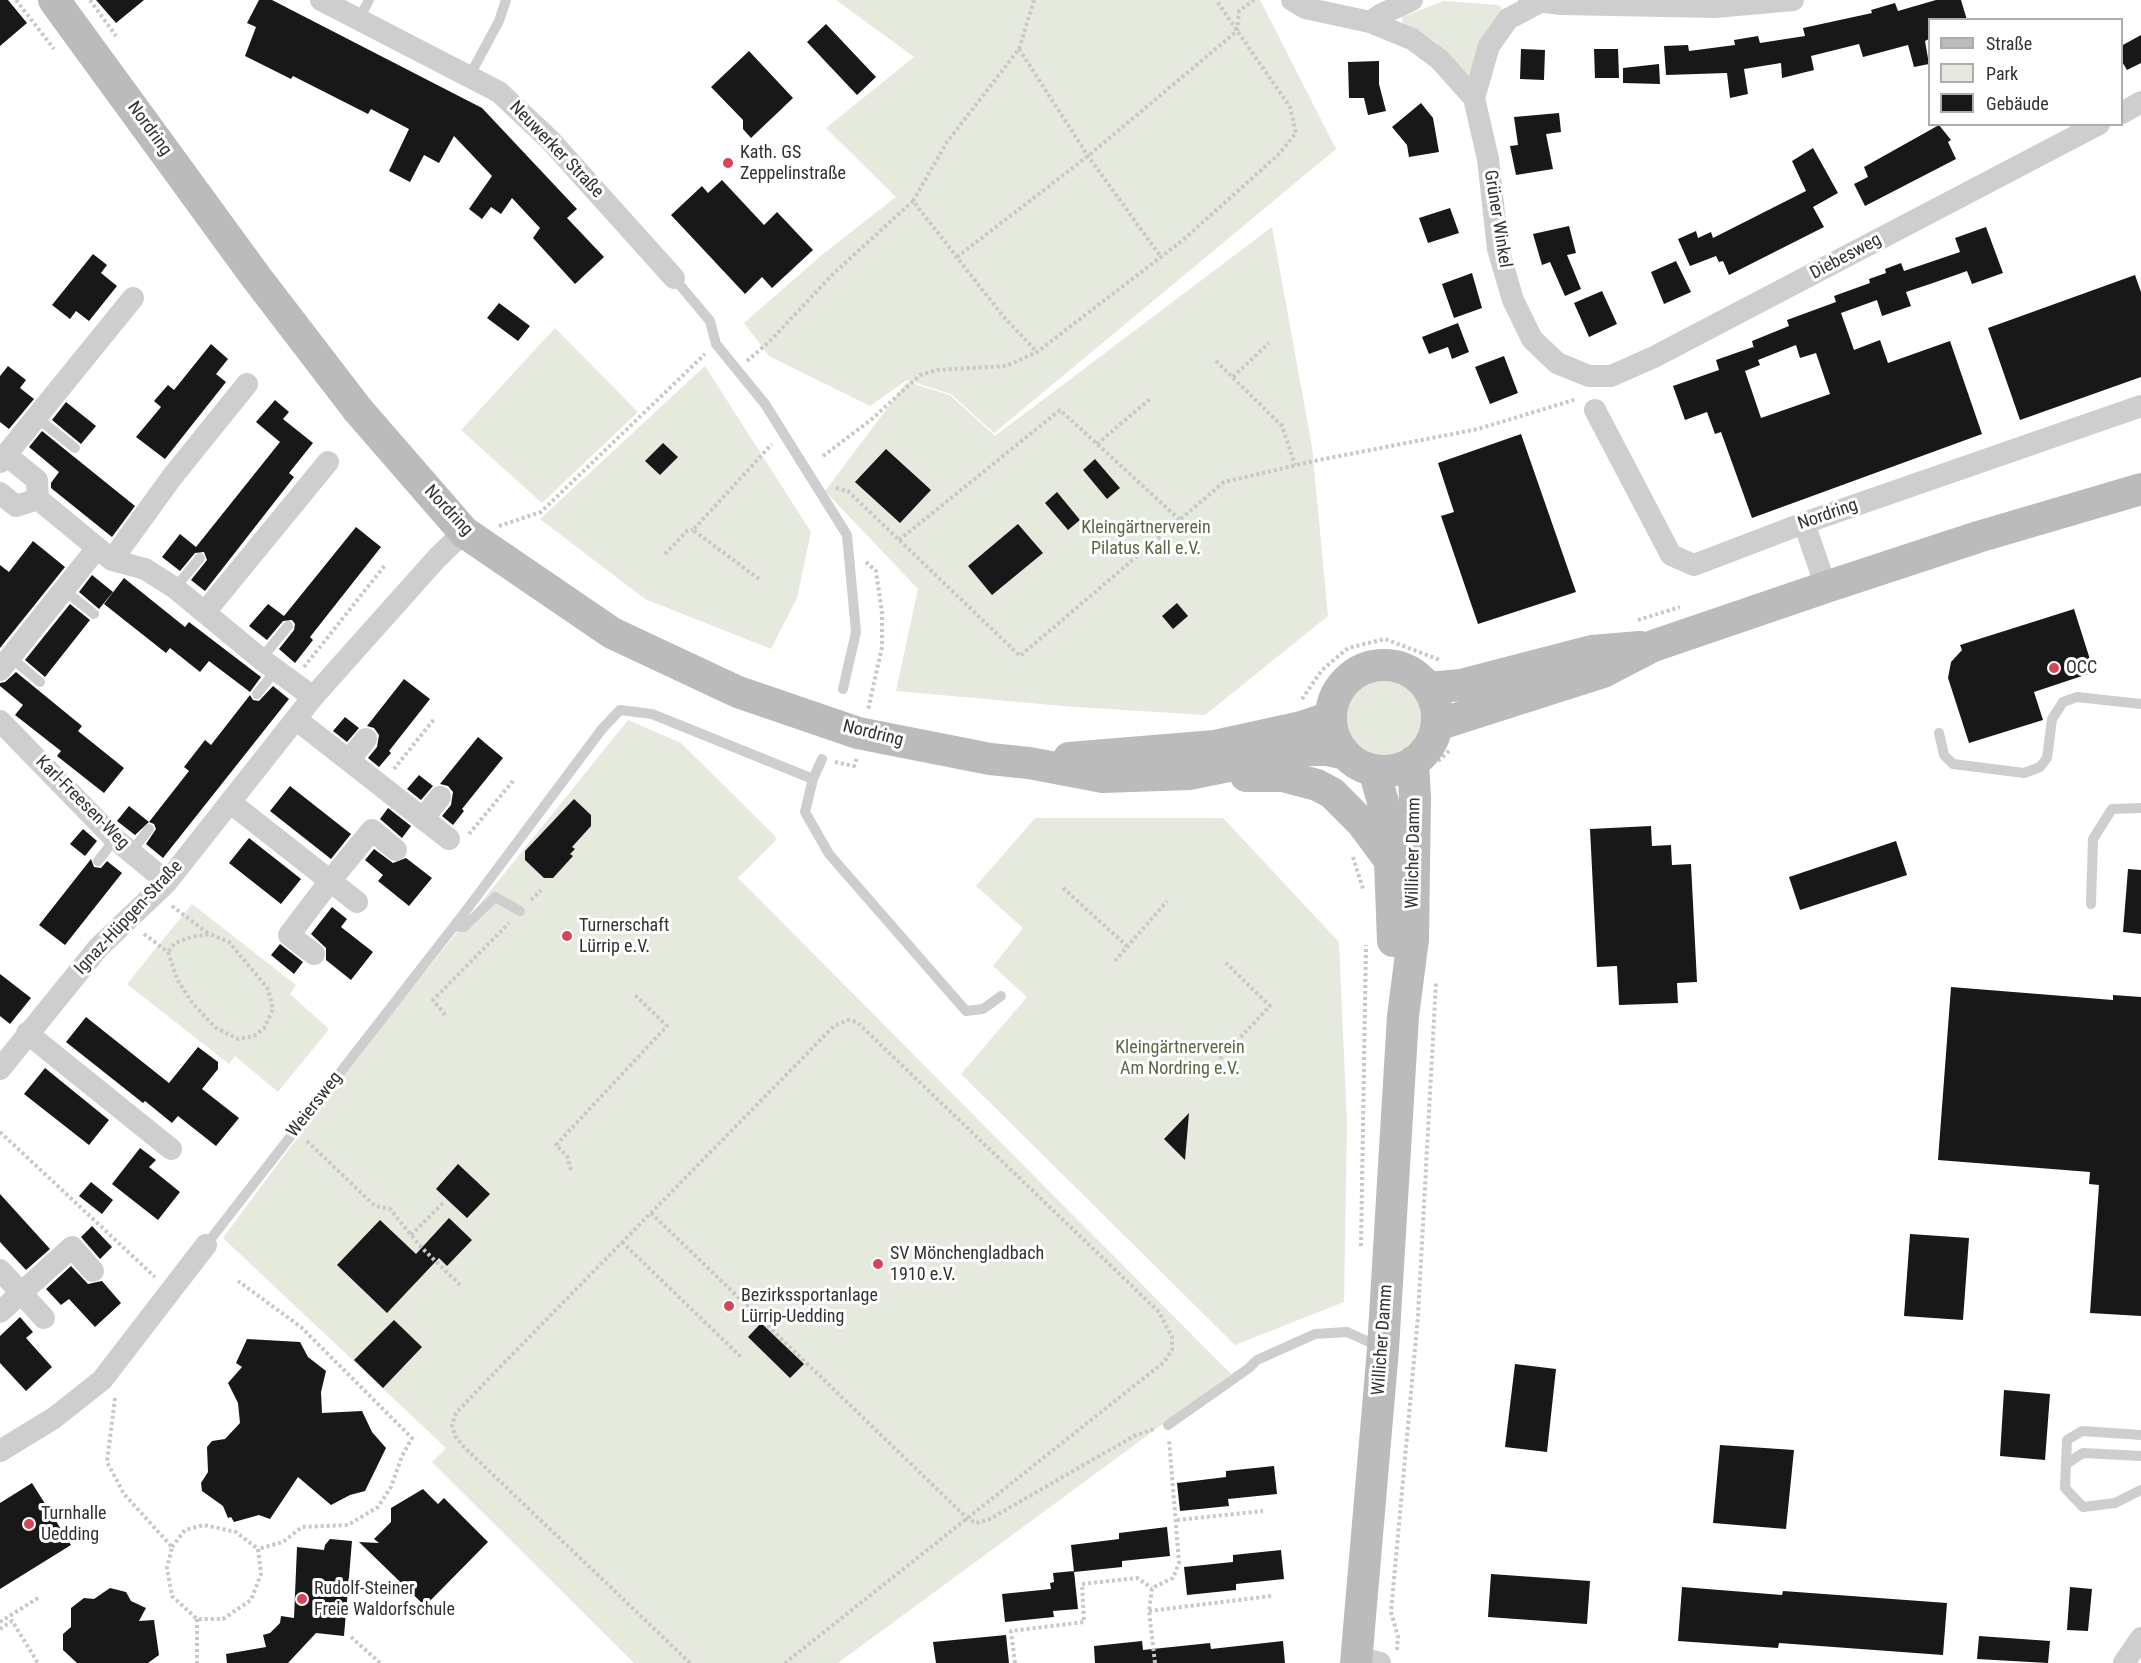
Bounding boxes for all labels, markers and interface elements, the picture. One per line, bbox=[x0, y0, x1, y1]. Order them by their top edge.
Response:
legend bbox=[1928, 18, 2123, 126]
text: Straße bbox=[1986, 33, 2032, 54]
text: Park bbox=[1986, 63, 2018, 84]
text: Gebäude bbox=[1986, 93, 2049, 114]
street label: Neuwerker Straße bbox=[504, 97, 608, 203]
street label: Nordring bbox=[122, 98, 176, 160]
place label: Kath. GS Zeppelinstraße bbox=[740, 142, 846, 184]
marker: Kath. GS Zeppelinstraße bbox=[721, 156, 735, 170]
street label: Grüner Winkel bbox=[1479, 169, 1515, 269]
street label: Diebesweg bbox=[1807, 229, 1885, 285]
street label: Nordring bbox=[419, 481, 477, 541]
street label: Nordring bbox=[1795, 495, 1861, 535]
park label: Kleingärtnerverein Pilatus Kall e.V. bbox=[1081, 517, 1211, 560]
place label: OCC bbox=[2066, 657, 2097, 679]
marker: OCC bbox=[2047, 661, 2061, 675]
street label: Nordring bbox=[840, 716, 906, 752]
street label: Karl-Freesen-Weg bbox=[31, 752, 133, 854]
street label: Willicher Damm bbox=[1402, 797, 1426, 909]
street label: Ignaz-Hüpgen-Straße bbox=[70, 856, 188, 980]
place label: Turnerschaft Lürrip e.V. bbox=[579, 915, 669, 958]
marker: Turnerschaft Lürrip e.V. bbox=[560, 929, 574, 943]
park label: Kleingärtnerverein Am Nordring e.V. bbox=[1115, 1037, 1245, 1080]
street label: Weiersweg bbox=[283, 1068, 347, 1142]
place label: SV Mönchengladbach 1910 e.V. bbox=[890, 1243, 1044, 1286]
marker: SV Mönchengladbach 1910 e.V. bbox=[871, 1257, 885, 1271]
street label: Willicher Damm bbox=[1368, 1284, 1398, 1396]
place label: Bezirkssportanlage Lürrip-Uedding bbox=[741, 1285, 878, 1328]
marker: Bezirkssportanlage Lürrip-Uedding bbox=[722, 1299, 736, 1313]
place label: Turnhalle Uedding bbox=[41, 1503, 106, 1546]
marker: Turnhalle Uedding bbox=[22, 1517, 36, 1531]
place label: Rudolf-Steiner Freie Waldorfschule bbox=[314, 1578, 455, 1620]
marker: Rudolf-Steiner Freie Waldorfschule bbox=[295, 1592, 309, 1606]

